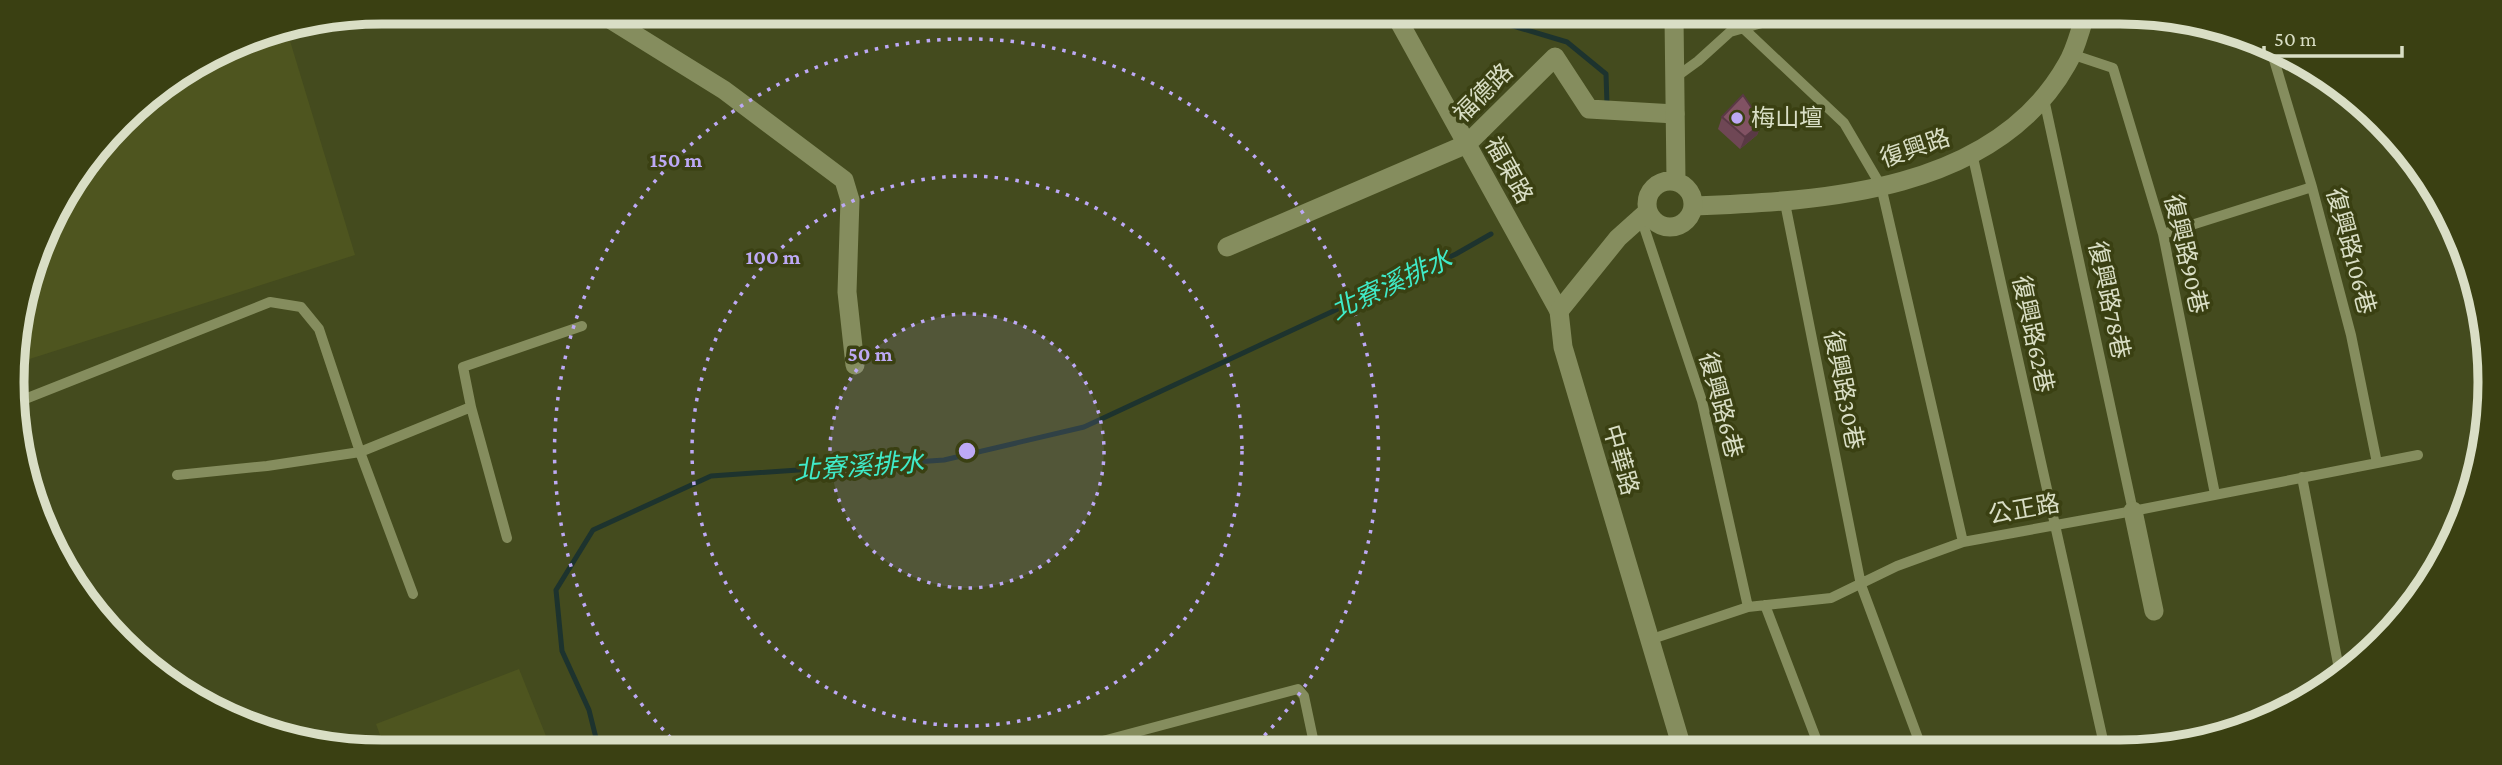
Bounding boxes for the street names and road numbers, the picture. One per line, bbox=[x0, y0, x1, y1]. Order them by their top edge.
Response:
street label: 福德路 bbox=[1448, 58, 1518, 128]
street label: 復興路 bbox=[1876, 123, 1953, 172]
street label: 福東路 bbox=[1480, 132, 1539, 208]
street label: 復興路106巷 bbox=[2322, 185, 2381, 317]
street label: 復興路90巷 bbox=[2160, 192, 2213, 316]
street label: 復興路78巷 bbox=[2084, 238, 2135, 361]
street label: 復興路62巷 bbox=[2008, 273, 2059, 395]
street label: 復興路30巷 bbox=[1820, 328, 1869, 452]
street label: 復興路6巷 bbox=[1694, 349, 1749, 461]
street label: 中華路 bbox=[1599, 422, 1644, 498]
street label: 公正路 bbox=[1986, 489, 2062, 528]

